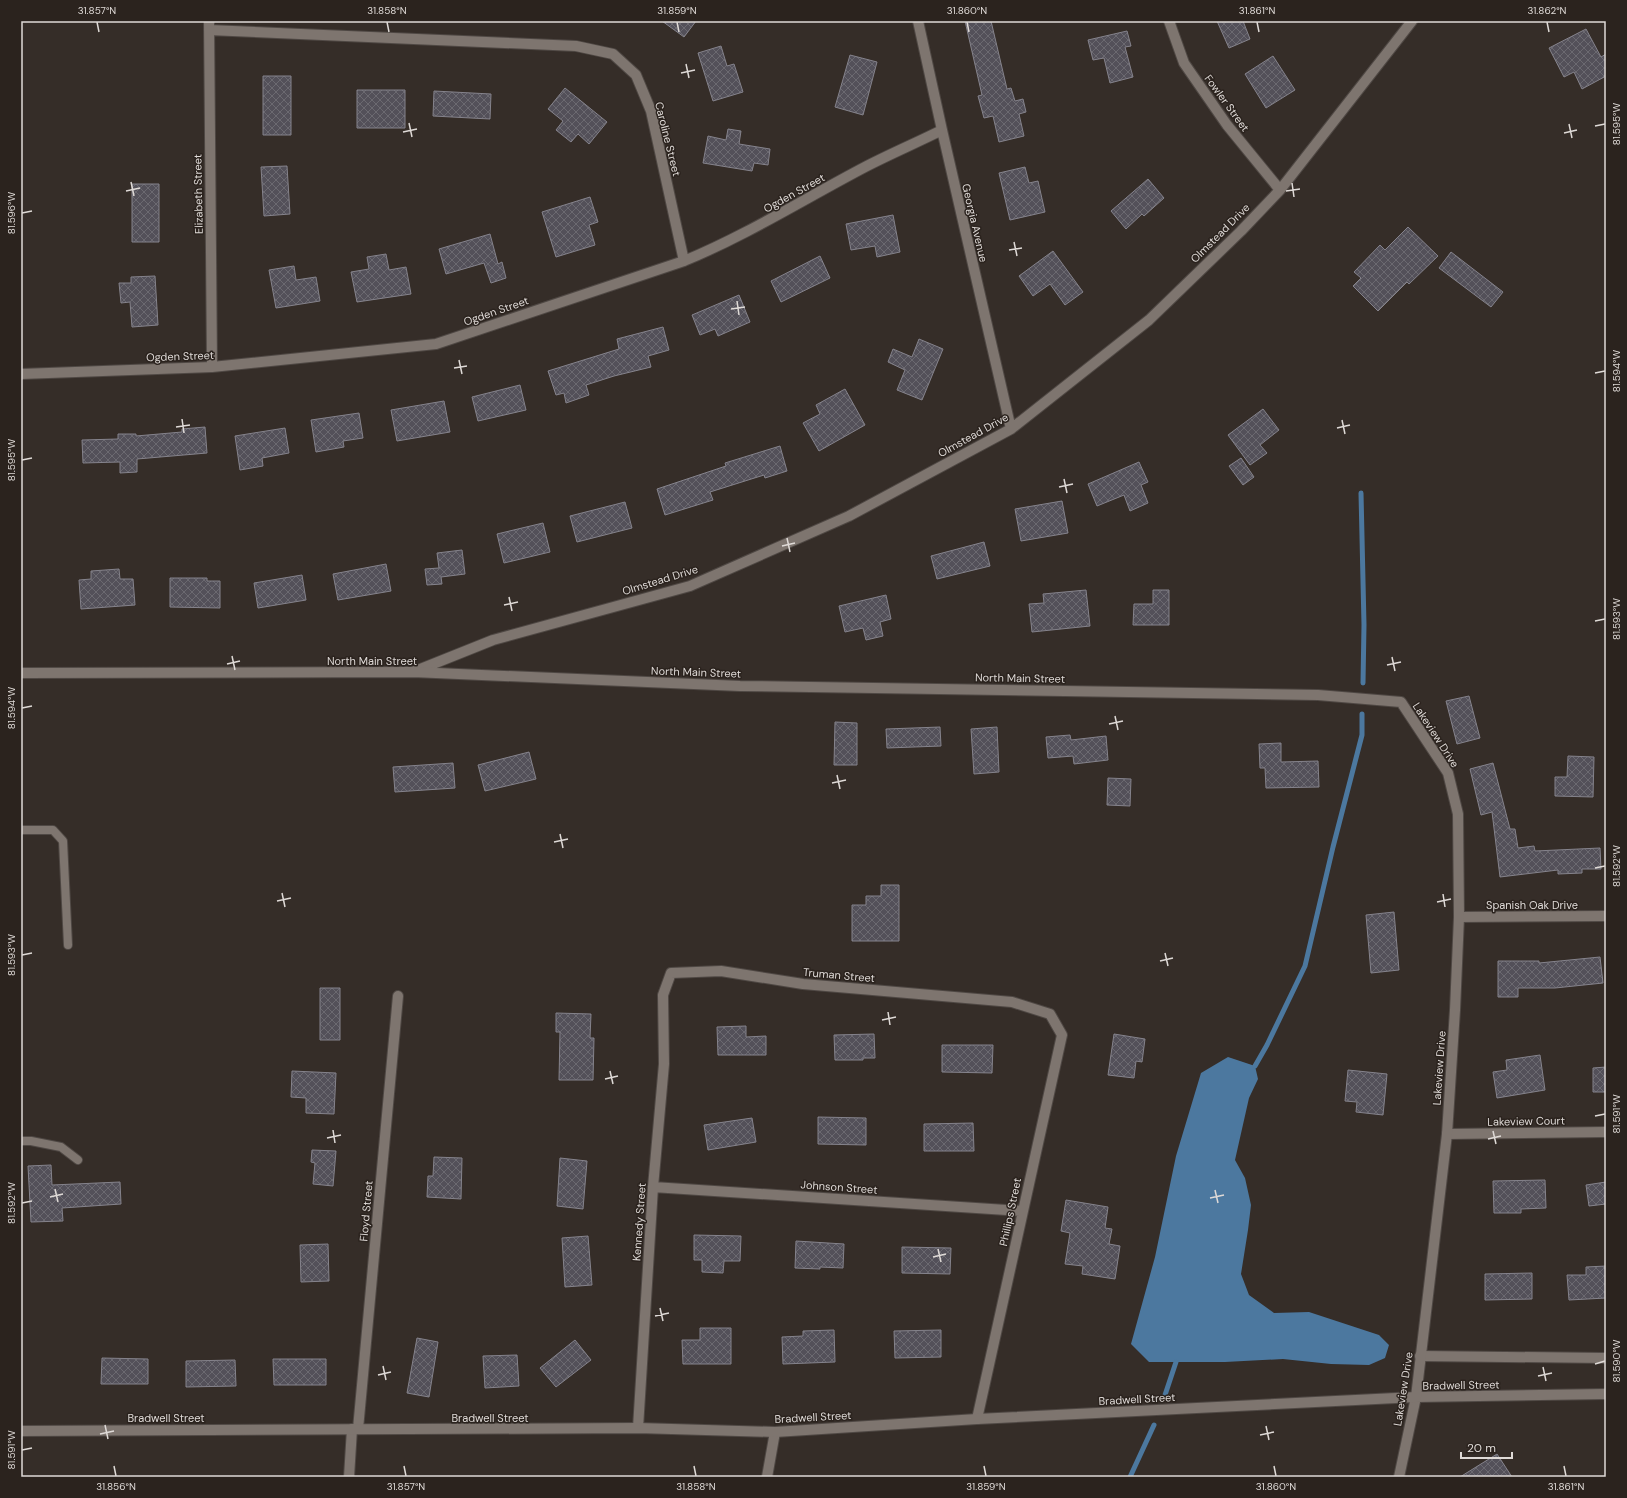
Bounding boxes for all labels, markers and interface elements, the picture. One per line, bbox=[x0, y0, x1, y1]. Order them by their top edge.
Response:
text: 31.857°N bbox=[78, 4, 116, 17]
text: 31.858°N bbox=[367, 4, 407, 17]
text: 31.859°N bbox=[657, 4, 697, 17]
text: 31.860°N bbox=[947, 4, 987, 17]
text: 31.861°N bbox=[1239, 4, 1275, 17]
text: 31.862°N bbox=[1527, 4, 1567, 17]
street label: Fowler Street bbox=[1202, 72, 1252, 134]
street label: Caroline Street bbox=[652, 100, 684, 178]
text: 81.595°W bbox=[1610, 103, 1623, 145]
street label: Elizabeth Street bbox=[190, 154, 206, 234]
street label: Ogden Street bbox=[761, 170, 827, 216]
street label: Georgia Avenue bbox=[959, 182, 991, 264]
text: 81.596°W bbox=[5, 191, 18, 234]
street label: Olmstead Drive bbox=[1187, 200, 1253, 266]
street label: Ogden Street bbox=[462, 293, 530, 329]
street label: Ogden Street bbox=[146, 348, 214, 364]
text: 81.594°W bbox=[1610, 350, 1623, 392]
street label: Olmstead Drive bbox=[935, 410, 1011, 460]
text: 81.595°W bbox=[5, 439, 18, 481]
street label: Olmstead Drive bbox=[621, 562, 699, 598]
text: 81.593°W bbox=[1610, 598, 1623, 640]
street label: North Main Street bbox=[327, 654, 417, 668]
street label: North Main Street bbox=[651, 663, 741, 681]
street label: North Main Street bbox=[975, 670, 1065, 686]
text: 81.594°W bbox=[5, 687, 18, 729]
street label: Lakeview Drive bbox=[1410, 700, 1462, 770]
text: 81.592°W bbox=[1610, 845, 1623, 887]
street label: Spanish Oak Drive bbox=[1486, 898, 1578, 912]
text: 81.593°W bbox=[5, 934, 18, 976]
street label: Truman Street bbox=[802, 965, 876, 985]
street label: Lakeview Drive bbox=[1429, 1030, 1449, 1106]
text: 81.591°W bbox=[1610, 1094, 1623, 1134]
street label: Lakeview Court bbox=[1487, 1113, 1565, 1129]
street label: Johnson Street bbox=[800, 1177, 878, 1197]
street label: Phillips Street bbox=[996, 1177, 1024, 1247]
street label: Floyd Street bbox=[356, 1180, 376, 1242]
text: 81.592°W bbox=[5, 1182, 18, 1224]
street label: Kennedy Street bbox=[629, 1182, 649, 1262]
text: 81.590°W bbox=[1610, 1339, 1623, 1383]
street label: Lakeview Drive bbox=[1390, 1351, 1416, 1427]
street label: Bradwell Street bbox=[1422, 1377, 1500, 1393]
street label: Bradwell Street bbox=[1098, 1390, 1176, 1408]
street label: Bradwell Street bbox=[774, 1408, 852, 1426]
street label: Bradwell Street bbox=[127, 1411, 205, 1425]
street label: Bradwell Street bbox=[451, 1411, 529, 1425]
text: 81.591°W bbox=[5, 1430, 18, 1470]
scale bar bbox=[1461, 1434, 1512, 1460]
text: 20 m bbox=[1467, 1440, 1496, 1456]
text: 31.856°N bbox=[96, 1480, 136, 1493]
text: 31.857°N bbox=[387, 1480, 425, 1493]
text: 31.858°N bbox=[676, 1480, 716, 1493]
text: 31.859°N bbox=[966, 1480, 1006, 1493]
text: 31.860°N bbox=[1256, 1480, 1296, 1493]
text: 31.861°N bbox=[1548, 1480, 1584, 1493]

